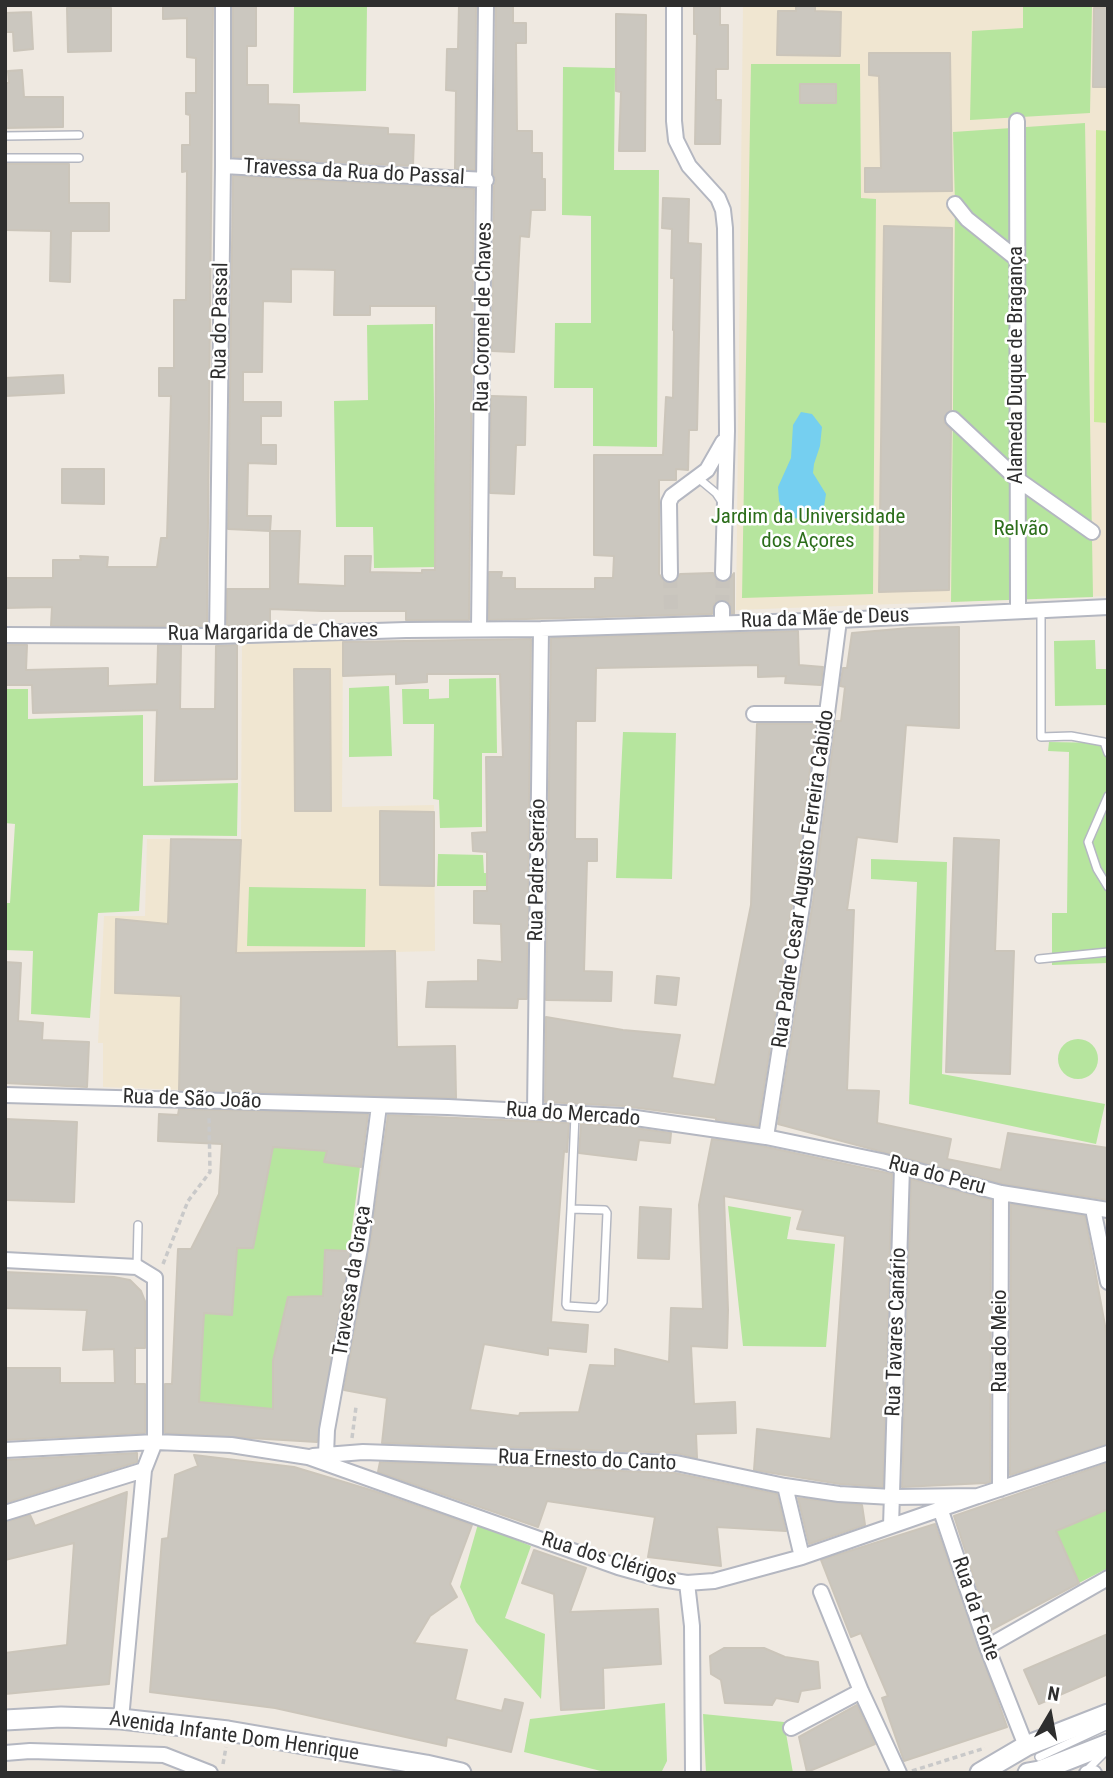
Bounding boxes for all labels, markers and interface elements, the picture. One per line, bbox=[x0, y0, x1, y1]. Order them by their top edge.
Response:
street label: Travessa da Rua do Passal bbox=[243, 155, 465, 191]
street label: Rua Coronel de Chaves bbox=[470, 222, 498, 412]
street label: Alameda Duque de Bragança bbox=[1004, 246, 1030, 484]
street label: Rua do Passal bbox=[207, 262, 235, 380]
park label: Jardim da Universidade dos Açores bbox=[711, 505, 905, 555]
park label: Relvão bbox=[993, 517, 1049, 543]
street label: Rua da Mãe de Deus bbox=[740, 603, 910, 635]
street label: Rua Margarida de Chaves bbox=[168, 619, 378, 647]
street label: Rua Padre Cesar Augusto Ferreira Cabido bbox=[768, 708, 840, 1050]
street label: Rua Padre Serrão bbox=[524, 798, 552, 942]
street label: Rua de São João bbox=[122, 1085, 262, 1115]
street label: Rua do Mercado bbox=[505, 1098, 641, 1132]
street label: Rua do Peru bbox=[886, 1151, 988, 1201]
street label: Travessa da Graça bbox=[329, 1204, 377, 1358]
street label: Rua Tavares Canário bbox=[881, 1247, 913, 1417]
street label: Rua do Meio bbox=[988, 1289, 1014, 1393]
street label: Rua Ernesto do Canto bbox=[497, 1445, 677, 1477]
street label: Rua dos Clérigos bbox=[538, 1528, 680, 1592]
street label: Rua da Fonte bbox=[945, 1554, 1005, 1664]
north arrow bbox=[1015, 1680, 1085, 1750]
text: N bbox=[1046, 1681, 1061, 1706]
street label: Avenida Infante Dom Henrique bbox=[108, 1707, 360, 1767]

